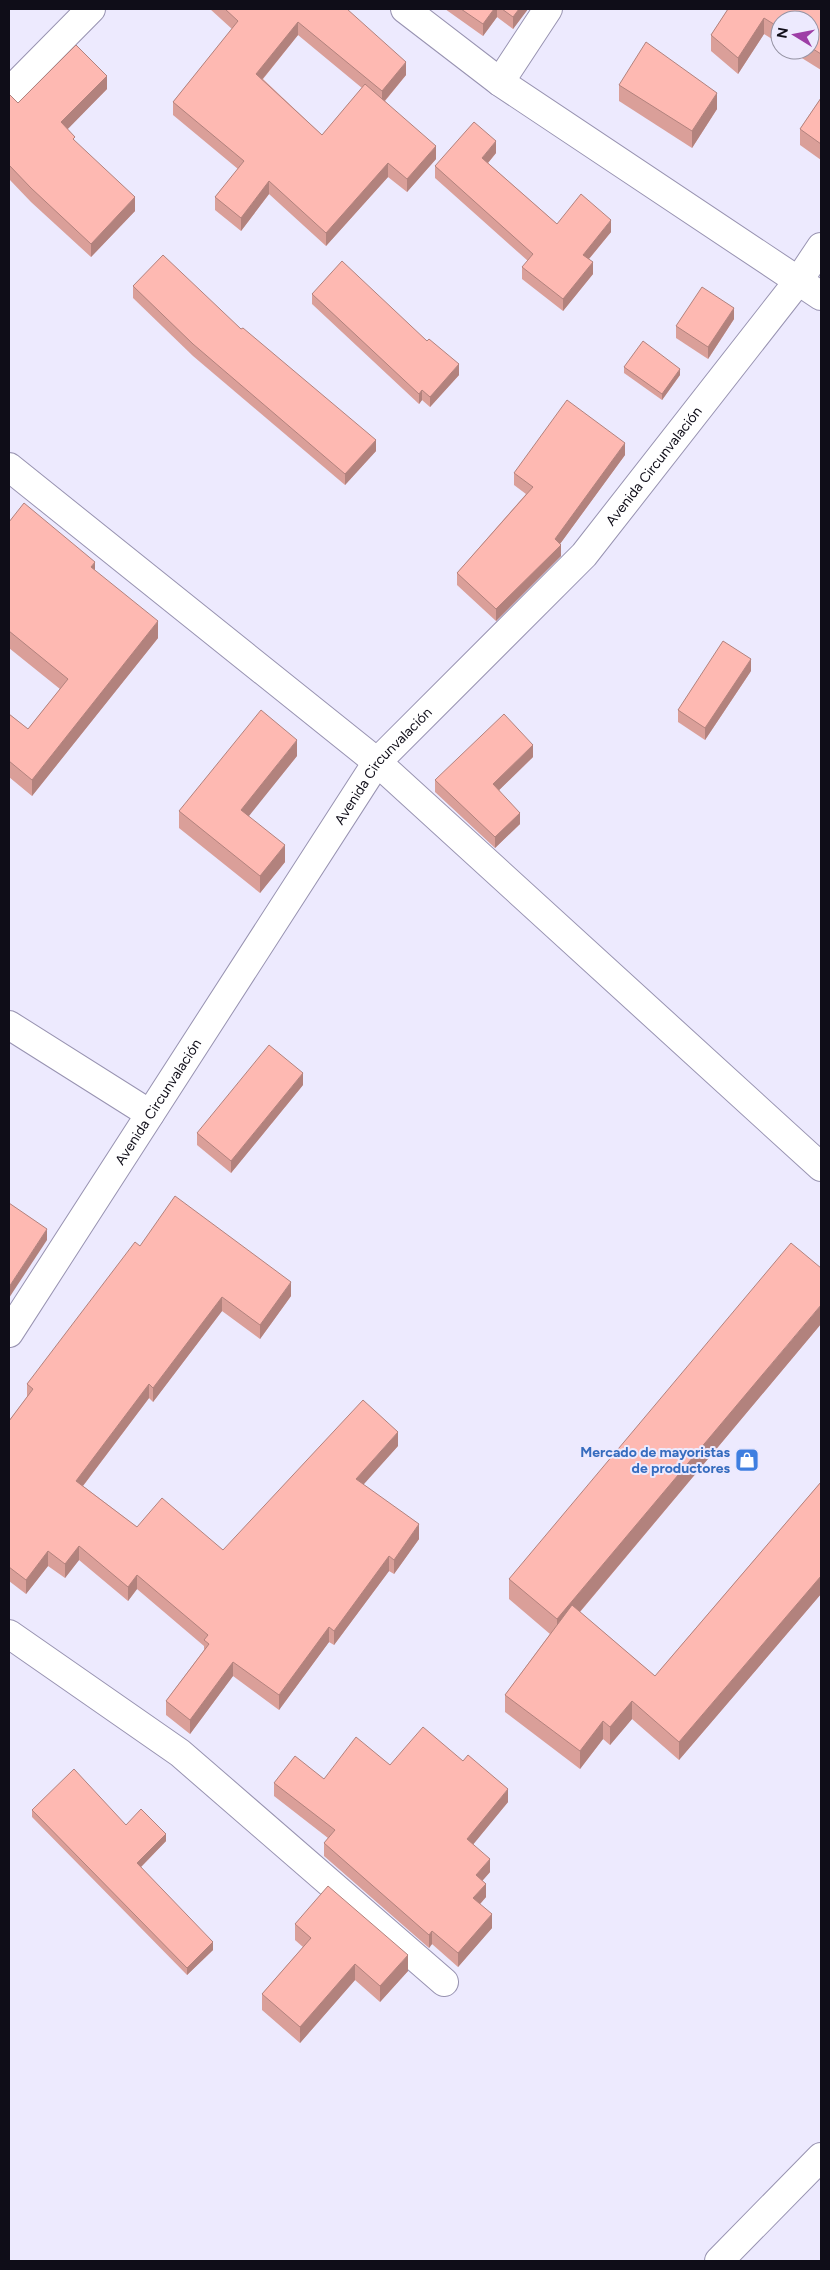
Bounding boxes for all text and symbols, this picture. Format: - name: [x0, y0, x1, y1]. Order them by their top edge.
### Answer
- north arrow: [770, 10, 820, 60]
- text: N: [773, 26, 792, 40]
- street label: Avenida Circunvalación: [602, 403, 705, 529]
- street label: Avenida Circunvalación: [331, 704, 435, 828]
- street label: Avenida Circunvalación: [111, 1036, 205, 1168]
- place label: Mercado de mayoristas de productores: [580, 1444, 730, 1477]
- shop icon: Mercado de mayoristas de productores: [734, 1447, 760, 1473]

